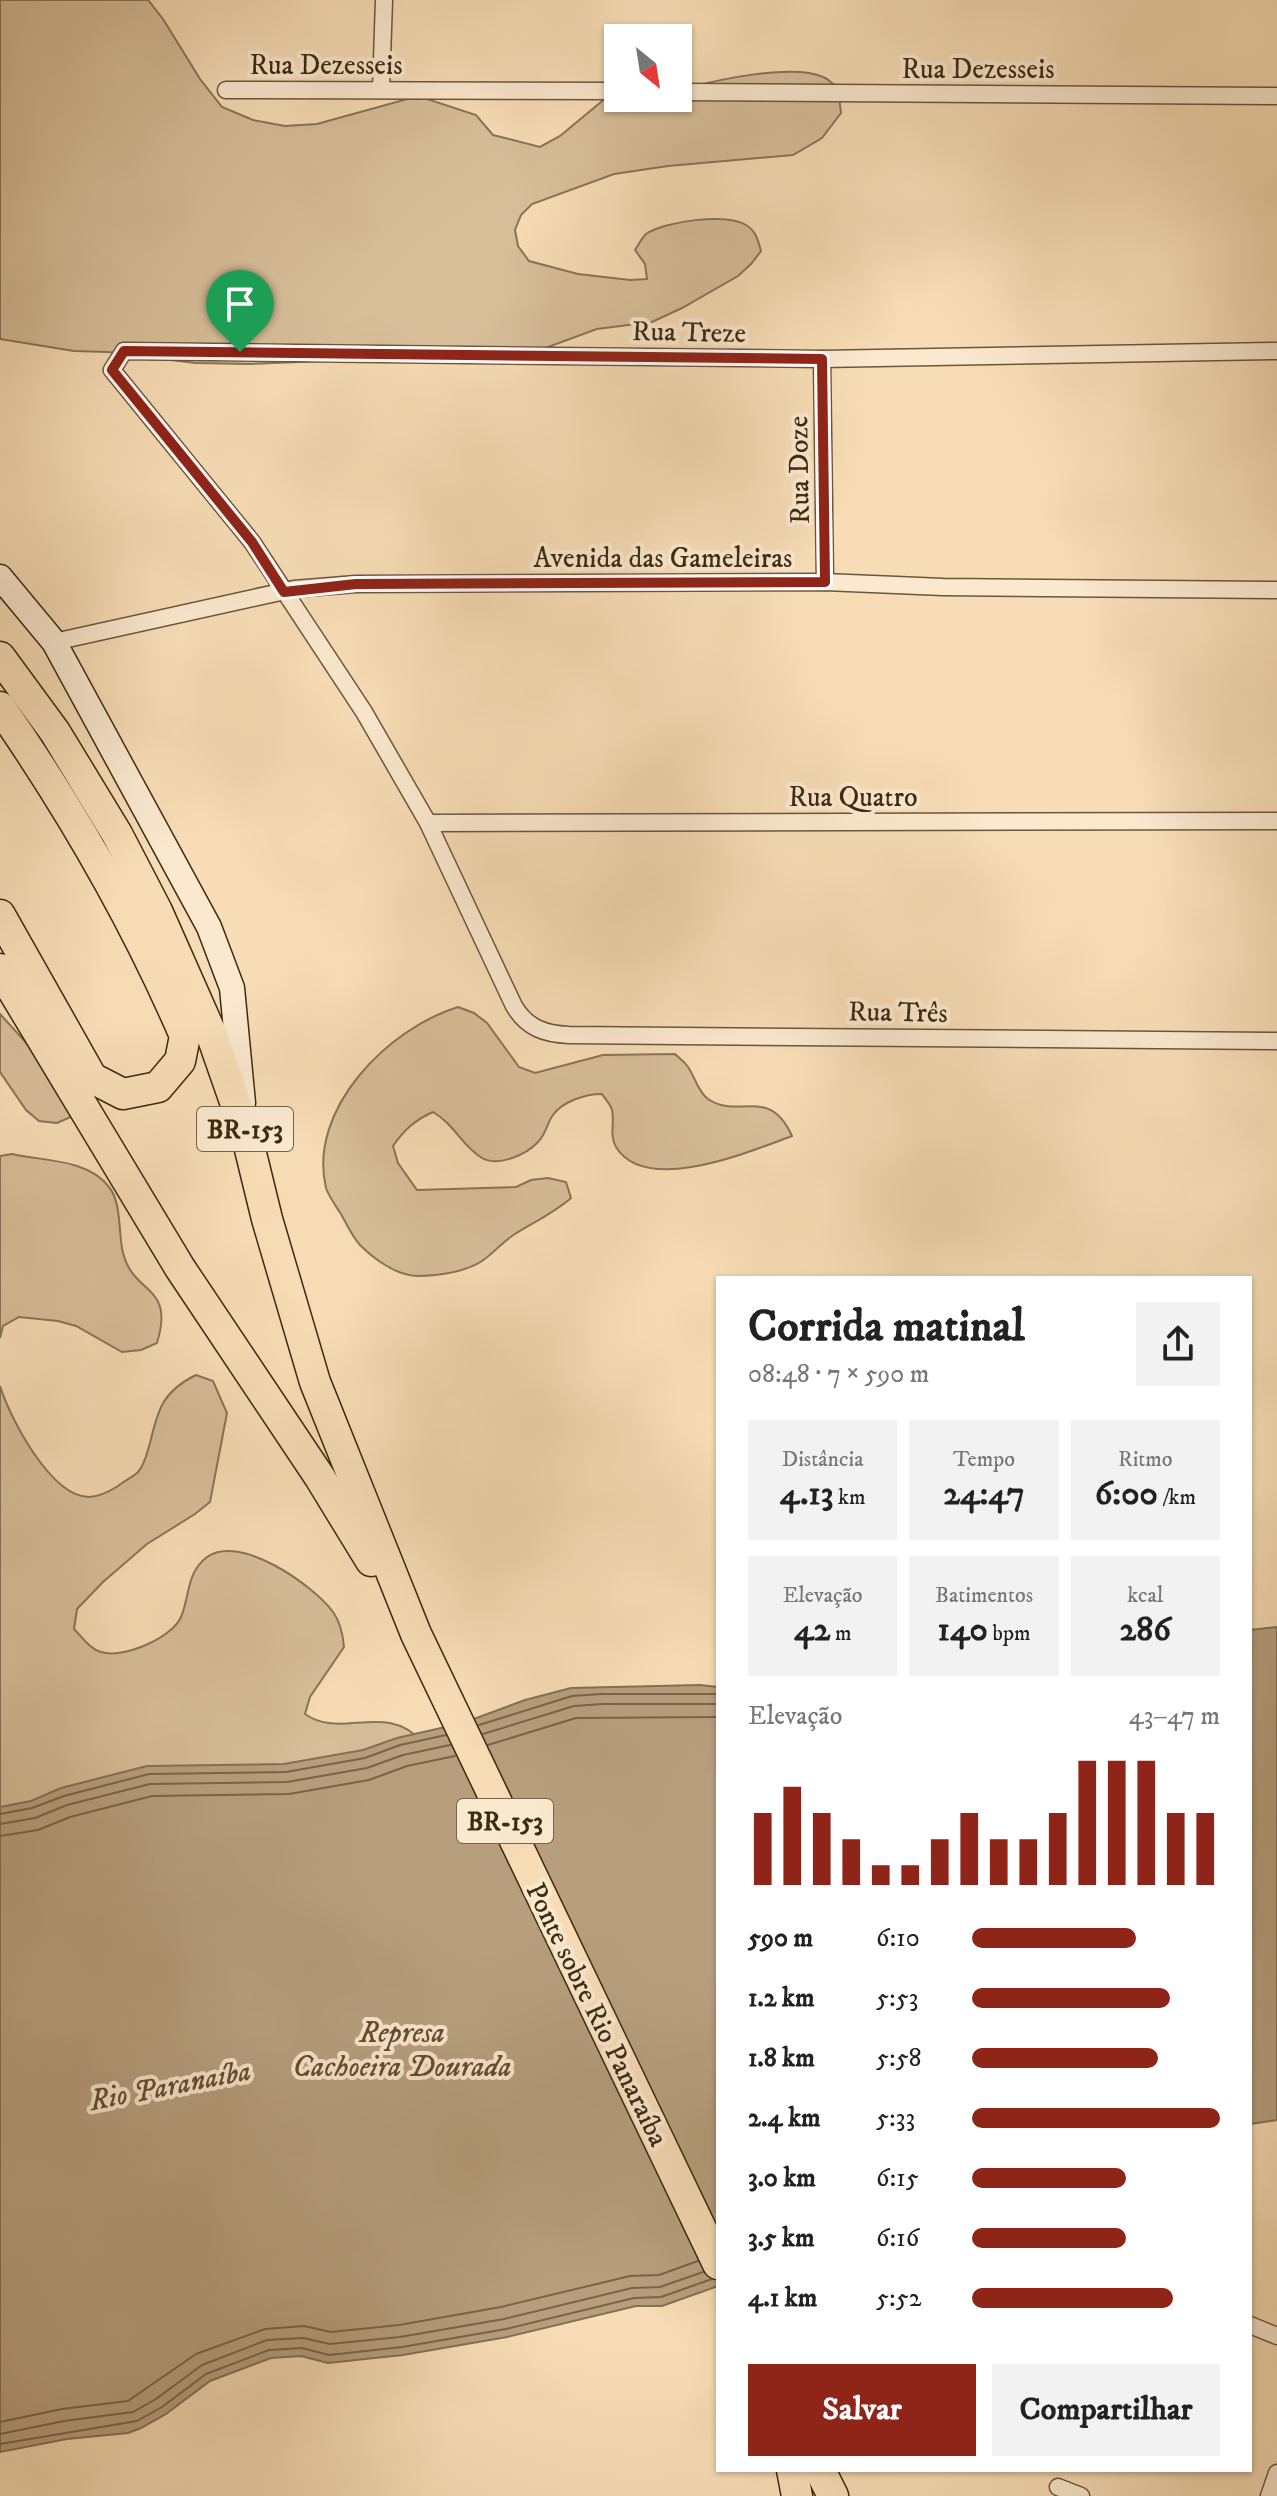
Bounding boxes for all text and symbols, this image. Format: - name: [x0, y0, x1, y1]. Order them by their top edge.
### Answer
- north arrow: [604, 24, 692, 112]
- map controls: [604, 24, 692, 112]
- street label: Rua Dezesseis: [249, 48, 403, 83]
- street label: Rua Dezesseis: [901, 52, 1055, 87]
- pin: [206, 270, 274, 352]
- icon: arrive: [218, 282, 262, 326]
- street label: Rua Treze: [632, 314, 746, 351]
- street label: Rua Doze: [781, 416, 818, 524]
- street label: Avenida das Gameleiras: [534, 541, 792, 576]
- street label: Rua Quatro: [788, 780, 918, 815]
- street label: Rua Três: [848, 994, 948, 1031]
- road number: BR-153: [197, 1107, 293, 1151]
- text: Corrida matinal: [748, 1300, 1025, 1355]
- button: share: [1136, 1302, 1220, 1386]
- text: 08:48 · 7 × 590 m: [748, 1358, 929, 1391]
- text: Distância: [782, 1446, 864, 1473]
- text: Tempo: [953, 1446, 1015, 1473]
- text: Ritmo: [1118, 1446, 1173, 1473]
- text: 4.13: [780, 1473, 833, 1515]
- text: 24:47: [943, 1473, 1025, 1515]
- text: 6:00: [1095, 1473, 1158, 1515]
- text: km: [833, 1484, 866, 1511]
- text: /km: [1158, 1484, 1196, 1511]
- text: Elevação: [783, 1582, 863, 1609]
- text: Batimentos: [935, 1582, 1033, 1609]
- text: kcal: [1127, 1582, 1163, 1609]
- text: 42: [794, 1609, 830, 1651]
- text: 140: [938, 1609, 988, 1651]
- text: 286: [1120, 1609, 1171, 1651]
- text: m: [830, 1620, 851, 1647]
- text: bpm: [988, 1620, 1030, 1647]
- text: Elevação: [748, 1700, 842, 1733]
- text: 43–47 m: [1129, 1700, 1220, 1733]
- road number: BR-153: [457, 1799, 553, 1843]
- street label: Ponte sobre Rio Panaraíba: [518, 1877, 676, 2152]
- text: 590 m: [748, 1922, 813, 1955]
- text: 6:10: [876, 1922, 920, 1955]
- text: 1.2 km: [748, 1982, 814, 2015]
- text: 5:53: [876, 1982, 918, 2015]
- water label: Represa Cachoeira Dourada: [292, 2015, 512, 2086]
- text: 1.8 km: [748, 2042, 815, 2075]
- text: 5:58: [876, 2042, 922, 2075]
- water label: Rio Paranaíba: [85, 2053, 254, 2120]
- text: 2.4 km: [748, 2102, 821, 2135]
- text: 5:33: [876, 2102, 915, 2135]
- text: 3.0 km: [748, 2162, 816, 2195]
- text: 6:15: [876, 2162, 919, 2195]
- text: 3.5 km: [748, 2222, 814, 2255]
- text: 6:16: [876, 2222, 919, 2255]
- text: 4.1 km: [748, 2282, 817, 2315]
- text: 5:52: [876, 2282, 921, 2315]
- button: Salvar: [748, 2364, 976, 2456]
- button: Compartilhar: [992, 2364, 1220, 2456]

